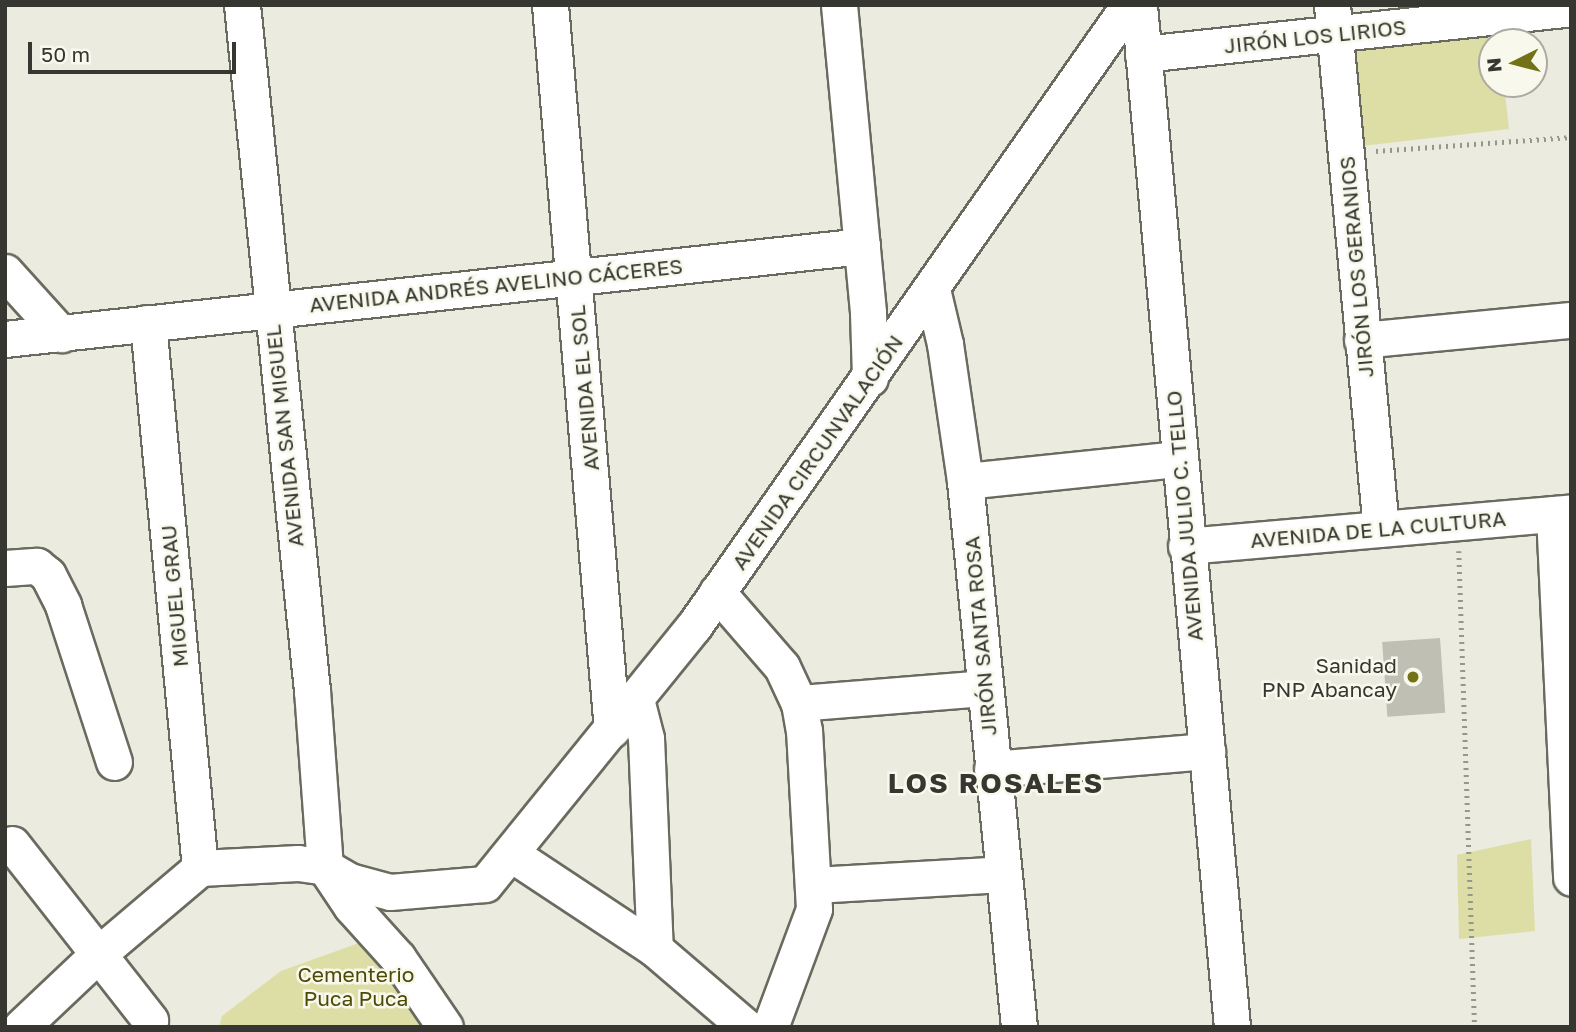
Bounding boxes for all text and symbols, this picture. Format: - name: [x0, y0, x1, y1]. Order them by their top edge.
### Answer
- street label: JIRÓN LOS LIRIOS: [1223, 14, 1407, 58]
- scale bar: [32, 28, 240, 72]
- north arrow: [1478, 28, 1548, 98]
- text: 50 m: [41, 41, 90, 67]
- text: N: [1481, 57, 1506, 73]
- street label: JIRÓN LOS GERANIOS: [1334, 155, 1378, 379]
- street label: AVENIDA ANDRÉS AVELINO CÁCERES: [308, 253, 684, 317]
- street label: AVENIDA EL SOL: [564, 304, 604, 472]
- street label: AVENIDA SAN MIGUEL: [260, 324, 308, 548]
- street label: AVENIDA CIRCUNVALACIÓN: [726, 330, 908, 574]
- street label: AVENIDA JULIO C. TELLO: [1160, 390, 1208, 642]
- street label: AVENIDA DE LA CULTURA: [1249, 505, 1507, 553]
- street label: MIGUEL GRAU: [155, 524, 193, 668]
- street label: JIRÓN SANTA ROSA: [959, 535, 1001, 737]
- place label: Sanidad PNP Abancay: [1262, 652, 1397, 702]
- marker: Sanidad PNP Abancay: [1403, 667, 1423, 687]
- district label: LOS ROSALES: [889, 766, 1103, 800]
- park label: Cementerio Puca Puca: [298, 961, 414, 1011]

